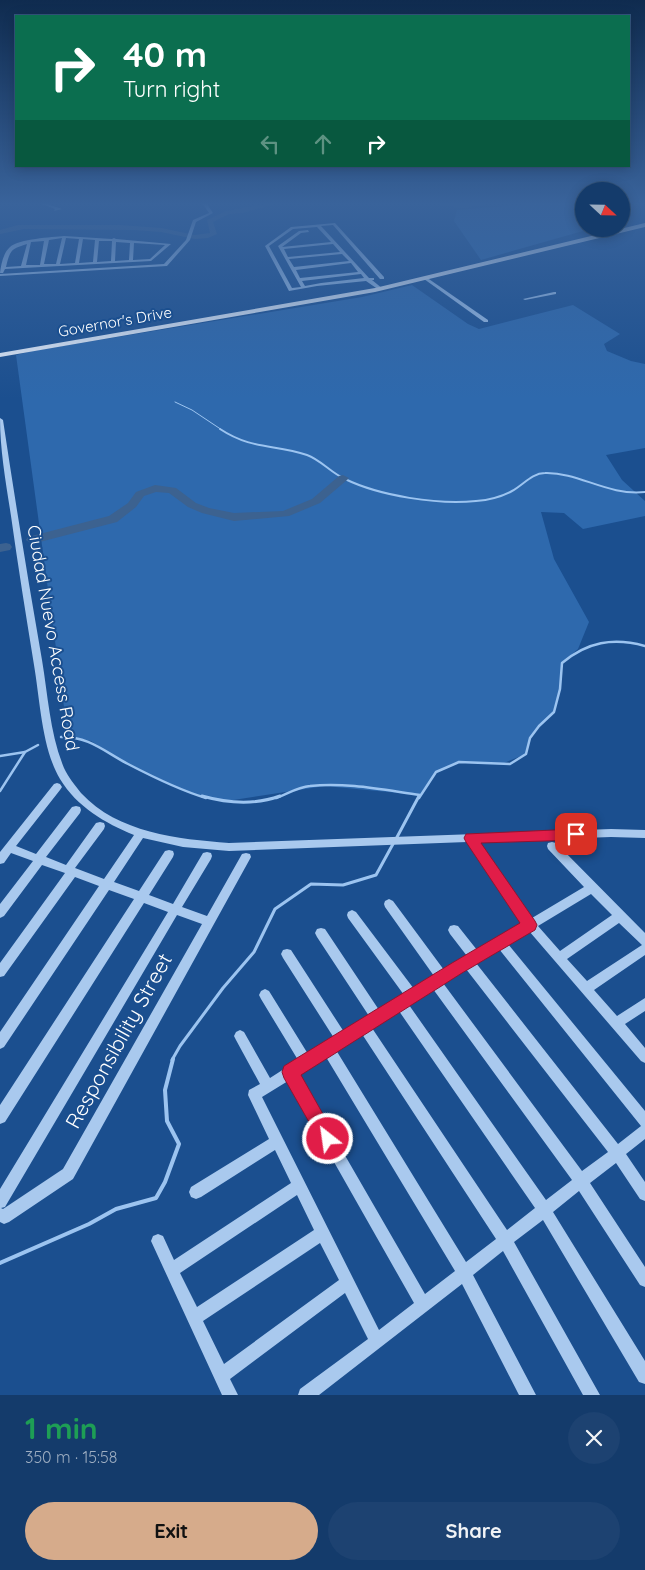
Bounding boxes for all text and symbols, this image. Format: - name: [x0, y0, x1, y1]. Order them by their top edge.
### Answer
- text: 40 m: [123, 32, 207, 76]
- icon: right: [40, 35, 105, 100]
- text: Turn right: [123, 75, 220, 103]
- icon: left: [256, 130, 284, 158]
- icon: ahead: [309, 130, 337, 158]
- icon: right: [362, 130, 390, 158]
- north arrow: [575, 182, 630, 238]
- map controls: [575, 182, 630, 237]
- street label: Governor's Drive: [57, 302, 173, 341]
- street label: Ciudad Nuevo Access Road: [22, 523, 85, 753]
- pin: [555, 813, 597, 855]
- icon: arrive: [562, 820, 590, 848]
- street label: Responsibility Street: [59, 948, 177, 1133]
- position arrow: [301, 1112, 353, 1164]
- text: 1 min: [25, 1409, 98, 1447]
- button: close: [568, 1412, 620, 1464]
- text: 350 m · 15:58: [25, 1447, 117, 1467]
- button: Exit: [25, 1502, 318, 1560]
- button: Share: [328, 1502, 620, 1560]

